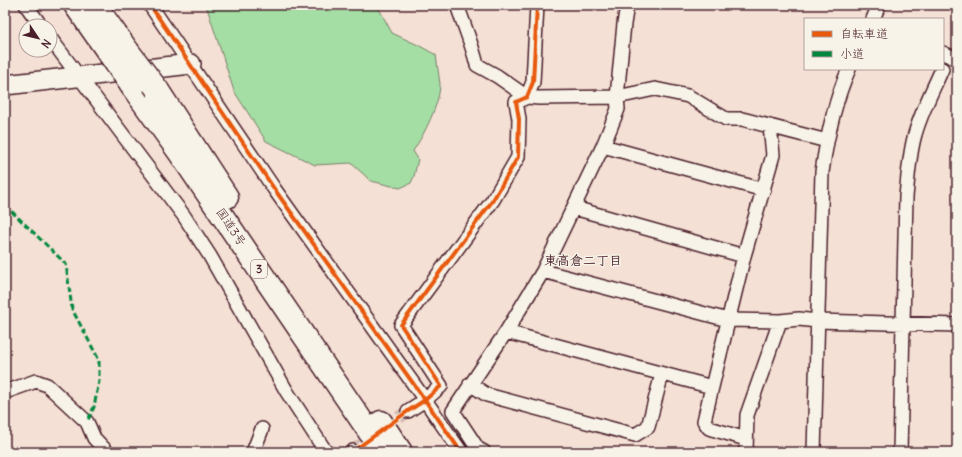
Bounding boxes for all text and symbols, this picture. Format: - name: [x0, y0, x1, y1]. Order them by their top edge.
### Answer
- north arrow: [18, 18, 58, 58]
- legend: [804, 18, 944, 70]
- text: 自転車道: [840, 26, 888, 41]
- text: N: [38, 37, 54, 51]
- text: 小道: [840, 46, 864, 61]
- street label: 国道3号: [213, 205, 250, 249]
- district label: 東高倉二丁目: [544, 252, 622, 269]
- road number: 3: [251, 260, 267, 278]

